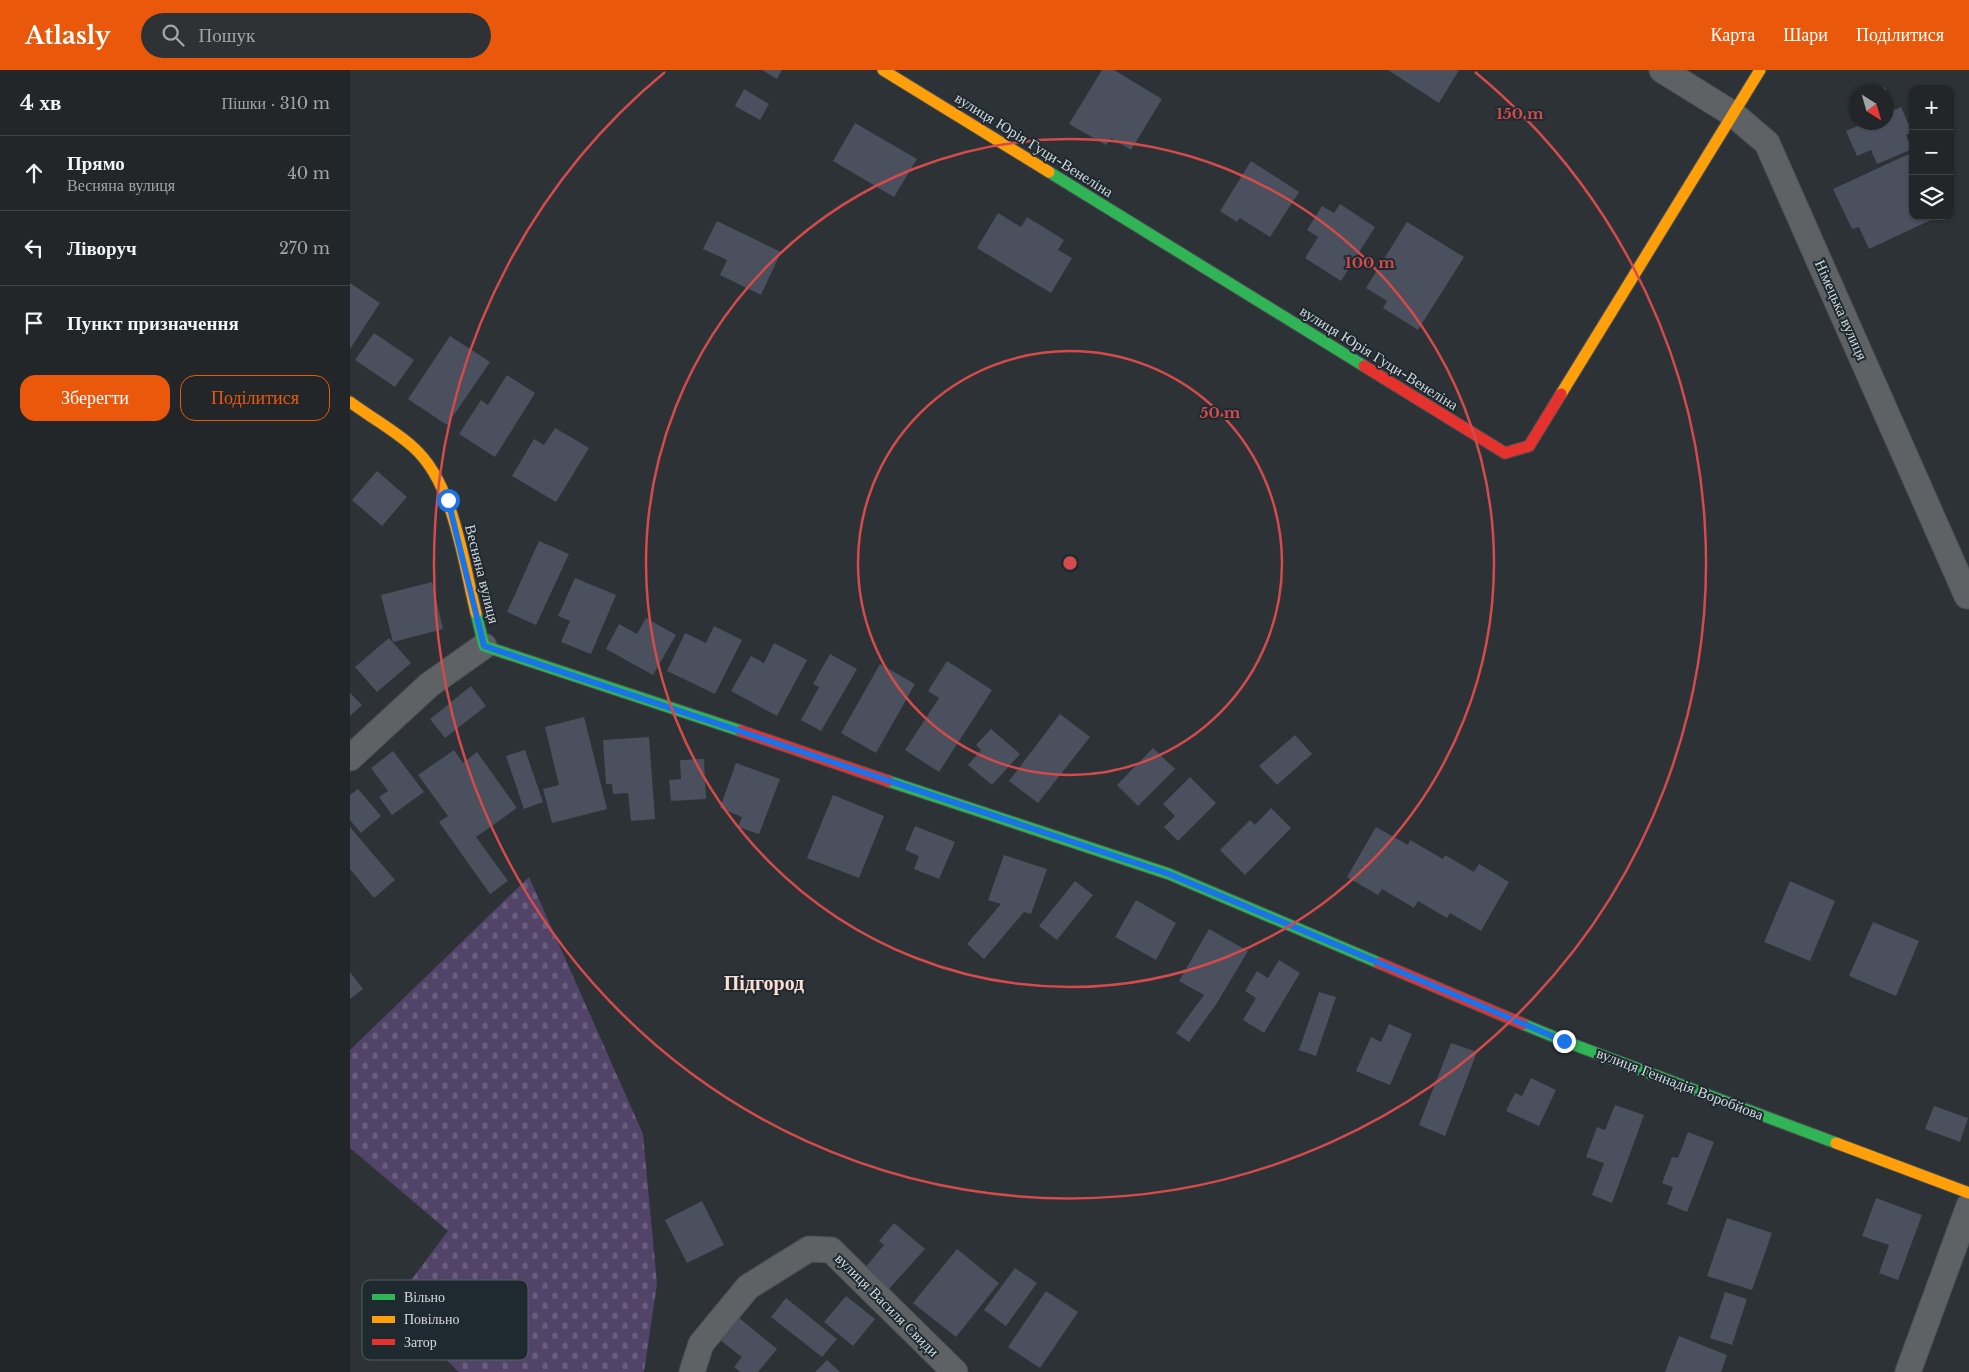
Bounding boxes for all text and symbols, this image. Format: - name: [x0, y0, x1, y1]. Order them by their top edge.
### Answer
- search box: [141, 13, 491, 58]
- text: Atlasly: [25, 21, 111, 50]
- icon: search: [159, 21, 187, 49]
- text: Пошук: [199, 24, 255, 47]
- text: Карта: [1711, 24, 1755, 46]
- text: Шари: [1783, 24, 1828, 46]
- text: Поділитися: [1856, 24, 1944, 46]
- north arrow: [1849, 85, 1894, 130]
- map controls: [1909, 85, 1954, 220]
- button: +: [1909, 85, 1954, 130]
- street label: вулиця Юрія Гуци-Венеліна: [952, 88, 1117, 201]
- text: 4 хв: [20, 90, 61, 116]
- text: Пішки · 310 m: [221, 93, 330, 113]
- text: 150 m: [1496, 104, 1544, 123]
- button: −: [1909, 130, 1954, 175]
- text: Прямо: [67, 152, 125, 175]
- icon: ahead: [20, 159, 48, 187]
- text: 40 m: [287, 163, 330, 183]
- text: Весняна вулиця: [67, 175, 175, 195]
- button: layers: [1909, 175, 1954, 220]
- icon: left: [20, 234, 48, 262]
- text: Ліворуч: [67, 237, 137, 260]
- text: 270 m: [279, 238, 330, 258]
- text: 100 m: [1345, 253, 1395, 272]
- street label: Німецька вулиця: [1811, 257, 1872, 363]
- street label: вулиця Юрія Гуци-Венеліна: [1297, 301, 1462, 414]
- icon: arrive: [20, 309, 48, 337]
- text: Пункт призначення: [67, 312, 239, 335]
- button: Зберегти: [20, 375, 170, 421]
- button: Поділитися: [180, 375, 330, 421]
- text: 50 m: [1200, 403, 1241, 422]
- route start: [437, 489, 460, 512]
- street label: Весняна вулиця: [461, 522, 504, 625]
- centre of rings: [1061, 554, 1079, 572]
- district label: Підгород: [724, 971, 804, 995]
- route end: [1553, 1030, 1576, 1053]
- street label: вулиця Геннадія Воробйова: [1594, 1043, 1767, 1124]
- street label: вулиця Василя Свиди: [832, 1249, 943, 1360]
- legend: [362, 1280, 528, 1360]
- text: Вільно: [404, 1288, 445, 1306]
- text: Повільно: [404, 1310, 459, 1328]
- text: Затор: [404, 1333, 437, 1351]

